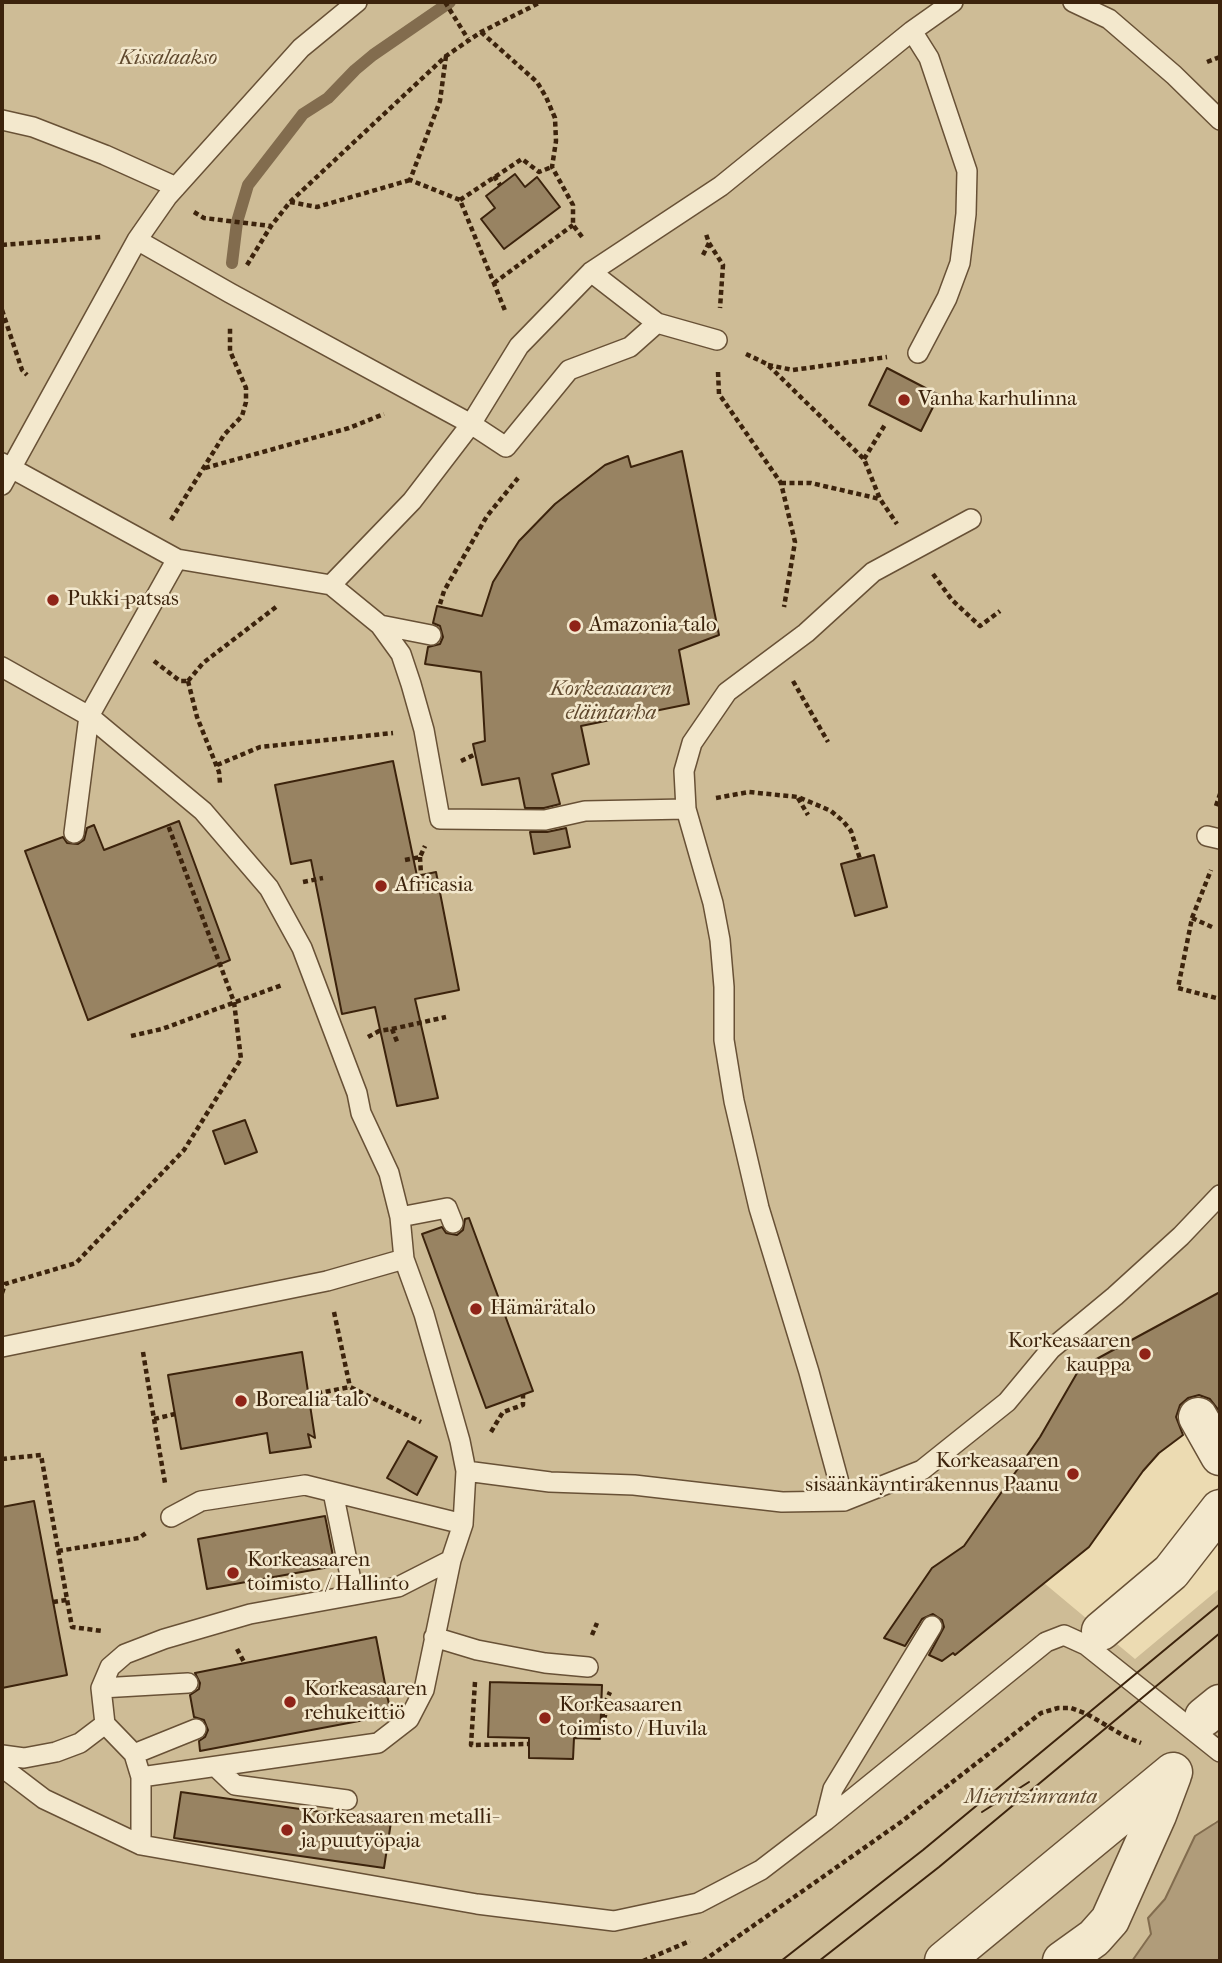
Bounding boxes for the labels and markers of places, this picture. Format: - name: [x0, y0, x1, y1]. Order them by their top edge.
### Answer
- place label: Vanha karhulinna: [918, 387, 1077, 413]
- marker: Vanha karhulinna: [896, 392, 912, 408]
- place label: Pukki-patsas: [67, 587, 179, 613]
- marker: Pukki-patsas: [45, 592, 61, 608]
- place label: Amazonia-talo: [589, 613, 717, 639]
- marker: Amazonia-talo: [567, 618, 583, 634]
- place label: Africasia: [395, 873, 473, 899]
- marker: Africasia: [373, 878, 389, 894]
- place label: Hämärätalo: [490, 1296, 596, 1322]
- marker: Hämärätalo: [468, 1301, 484, 1317]
- place label: Korkeasaaren kauppa: [1008, 1329, 1131, 1379]
- marker: Korkeasaaren kauppa: [1137, 1346, 1153, 1362]
- place label: Borealia-talo: [255, 1388, 369, 1414]
- marker: Borealia-talo: [233, 1393, 249, 1409]
- place label: Korkeasaaren sisäänkäyntirakennus Paanu: [805, 1449, 1059, 1499]
- marker: Korkeasaaren sisäänkäyntirakennus Paanu: [1065, 1466, 1081, 1482]
- place label: Korkeasaaren toimisto / Hallinto: [247, 1548, 409, 1598]
- marker: Korkeasaaren toimisto / Hallinto: [225, 1565, 241, 1581]
- place label: Korkeasaaren rehukeittiö: [304, 1677, 427, 1727]
- place label: Korkeasaaren toimisto / Huvila: [559, 1693, 707, 1743]
- marker: Korkeasaaren rehukeittiö: [282, 1694, 298, 1710]
- marker: Korkeasaaren toimisto / Huvila: [537, 1710, 553, 1726]
- place label: Korkeasaaren metalli- ja puutyöpaja: [301, 1805, 497, 1855]
- marker: Korkeasaaren metalli- ja puutyöpaja: [279, 1822, 295, 1838]

